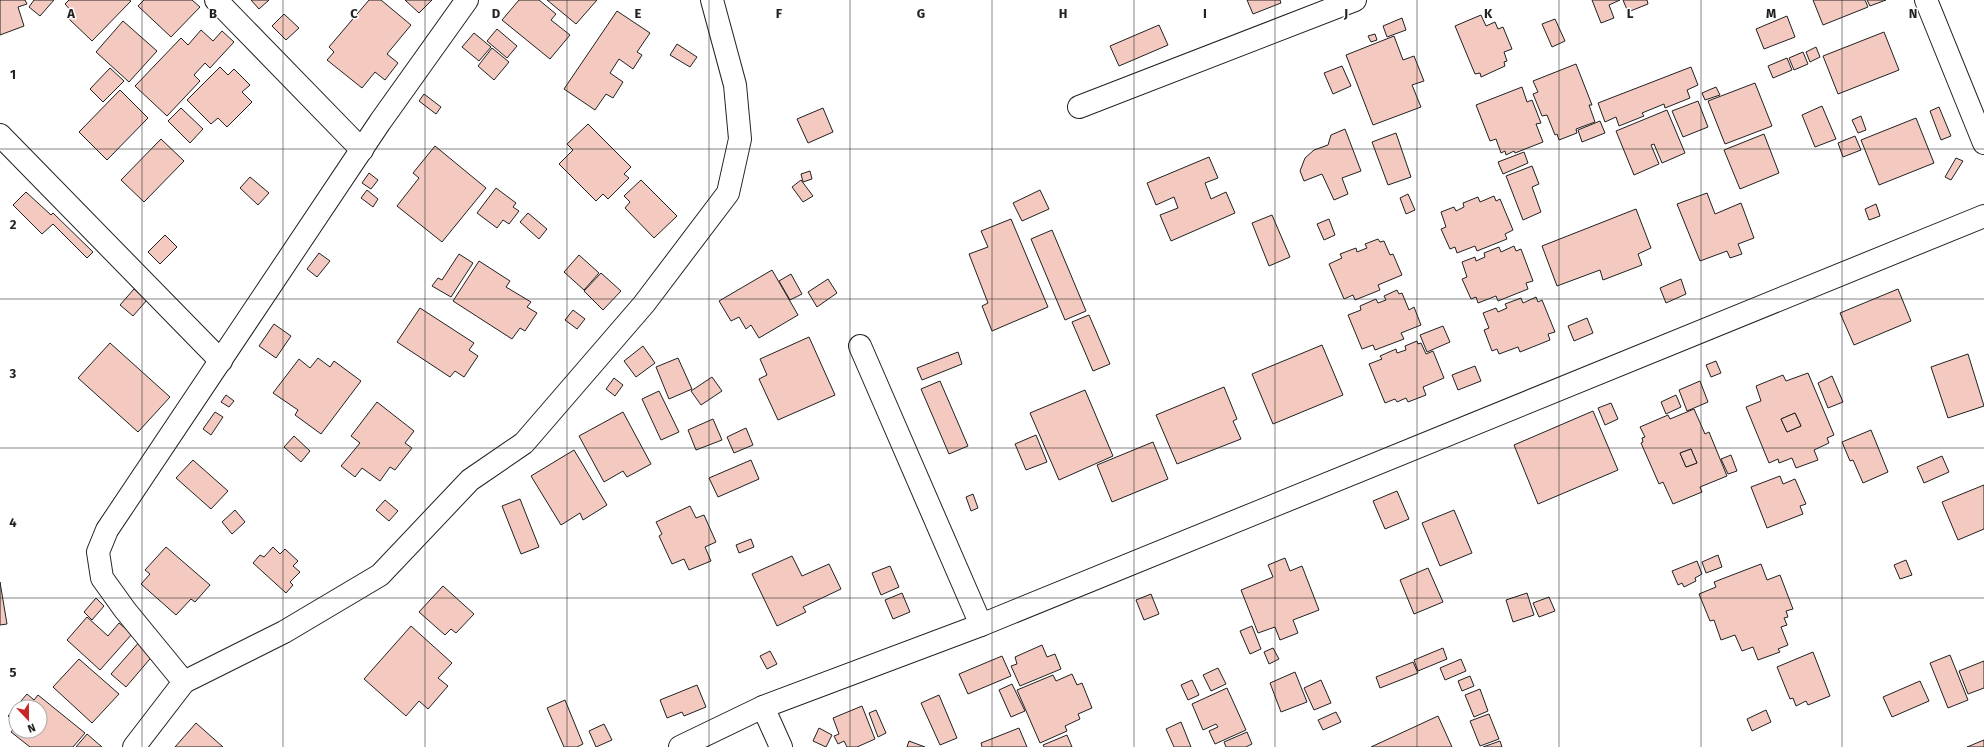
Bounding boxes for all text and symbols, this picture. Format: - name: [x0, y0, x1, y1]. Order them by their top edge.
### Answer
- text: A: [66, 6, 75, 21]
- text: B: [209, 6, 217, 21]
- text: C: [350, 6, 358, 21]
- text: D: [492, 6, 501, 21]
- text: E: [635, 6, 642, 21]
- text: F: [776, 6, 783, 21]
- text: G: [917, 6, 925, 21]
- text: H: [1059, 6, 1067, 21]
- text: I: [1203, 6, 1207, 21]
- text: J: [1343, 6, 1348, 21]
- text: K: [1484, 6, 1493, 21]
- text: L: [1627, 6, 1634, 21]
- text: M: [1766, 6, 1776, 21]
- text: N: [1909, 6, 1917, 21]
- text: 1: [10, 67, 16, 82]
- text: 2: [10, 217, 17, 232]
- text: 3: [9, 366, 17, 381]
- text: 4: [9, 515, 17, 530]
- text: 5: [10, 665, 17, 680]
- north arrow: [8, 699, 48, 739]
- text: N: [26, 720, 37, 735]

